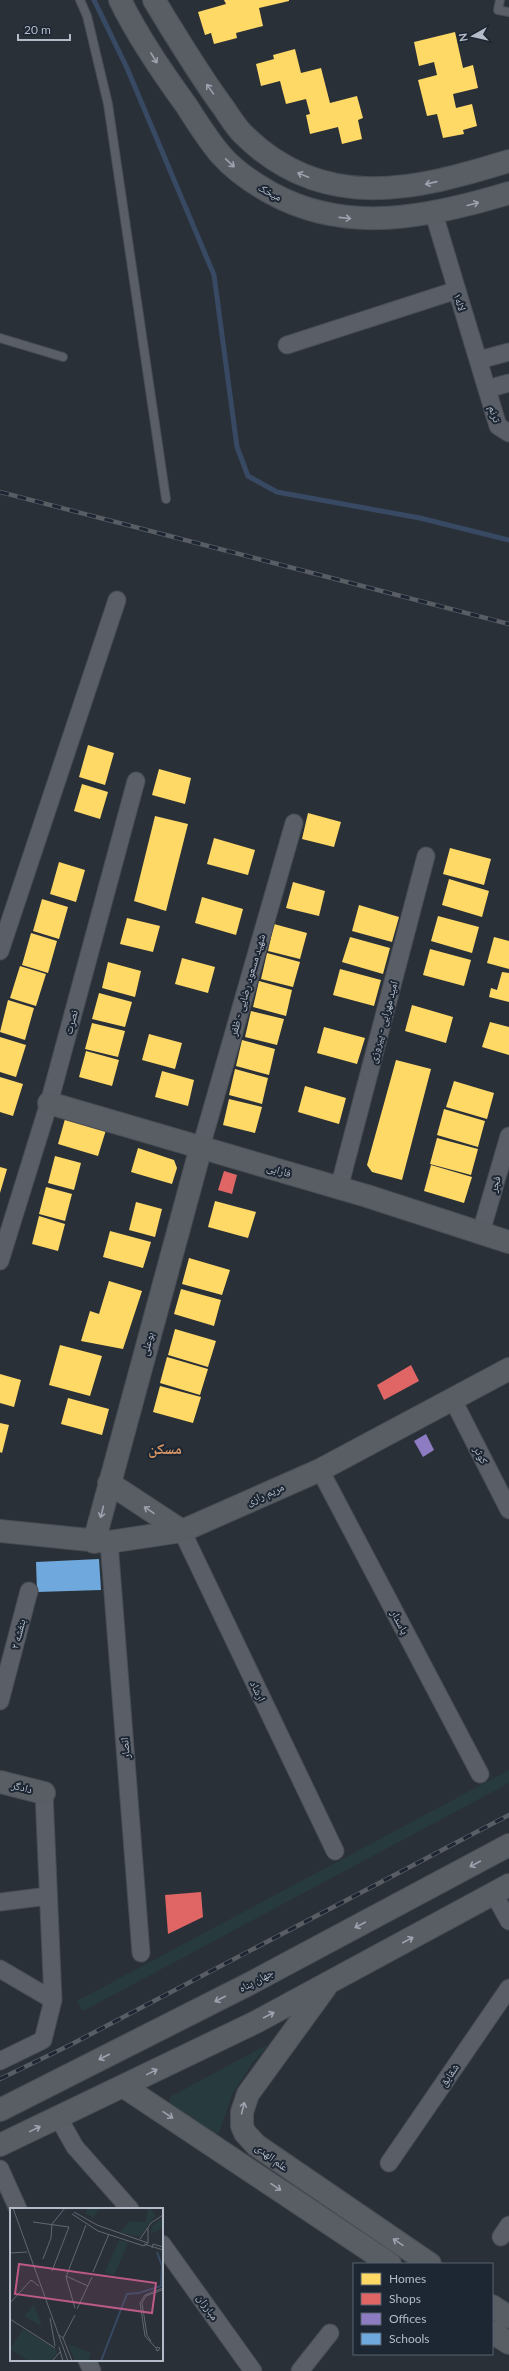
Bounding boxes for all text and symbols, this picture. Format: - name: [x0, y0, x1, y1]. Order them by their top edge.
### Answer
- scale bar: [18, 16, 70, 42]
- north arrow: [453, 16, 493, 56]
- text: 20 m: [24, 22, 51, 37]
- text: N: [456, 32, 470, 43]
- one-way arrow: [151, 52, 159, 64]
- one-way arrow: [206, 83, 214, 94]
- one-way arrow: [224, 158, 234, 167]
- one-way arrow: [298, 170, 310, 178]
- one-way arrow: [425, 179, 438, 187]
- street label: میخک: [256, 180, 284, 203]
- one-way arrow: [467, 199, 480, 207]
- one-way arrow: [338, 214, 351, 221]
- street label: لاله۱: [452, 291, 470, 313]
- street label: ترنم: [485, 404, 505, 425]
- street label: شهید مسعود رضایی - ظفر: [225, 932, 268, 1039]
- street label: امید مهرابی - پیروزی: [365, 979, 401, 1065]
- street label: نصرت: [61, 1008, 80, 1035]
- street label: فارابی: [265, 1160, 293, 1180]
- street label: فجر: [486, 1174, 503, 1195]
- street label: بوعلی: [137, 1331, 157, 1357]
- district label: مسکن: [148, 1439, 182, 1458]
- street label: کوثر: [471, 1443, 492, 1466]
- street label: مریم رازی: [244, 1480, 286, 1509]
- one-way arrow: [97, 1506, 105, 1519]
- one-way arrow: [144, 1506, 155, 1514]
- street label: پاسدار: [387, 1606, 412, 1637]
- street label: بنفشه ۲: [7, 1617, 28, 1650]
- street label: ارشاد: [248, 1678, 269, 1703]
- street label: انصار: [117, 1737, 132, 1760]
- street label: دادگر: [10, 1777, 34, 1795]
- one-way arrow: [469, 1861, 481, 1868]
- one-way arrow: [354, 1922, 366, 1930]
- one-way arrow: [402, 1935, 414, 1943]
- street label: جهان پناه: [236, 1965, 276, 1995]
- one-way arrow: [214, 1995, 226, 2003]
- one-way arrow: [263, 2011, 275, 2018]
- one-way arrow: [98, 2054, 110, 2062]
- street label: شقایق: [436, 2061, 462, 2089]
- one-way arrow: [146, 2068, 158, 2075]
- one-way arrow: [240, 2102, 248, 2115]
- one-way arrow: [162, 2111, 173, 2119]
- one-way arrow: [29, 2124, 41, 2132]
- street label: علم الهدی: [252, 2140, 292, 2175]
- one-way arrow: [270, 2183, 281, 2191]
- inset map: [10, 2208, 163, 2361]
- one-way arrow: [392, 2238, 403, 2246]
- legend: [353, 2263, 493, 2355]
- text: Homes: [389, 2271, 426, 2286]
- street label: مبارزان: [194, 2291, 222, 2323]
- text: Shops: [389, 2291, 421, 2306]
- text: Offices: [389, 2311, 426, 2326]
- text: Schools: [389, 2331, 430, 2346]

